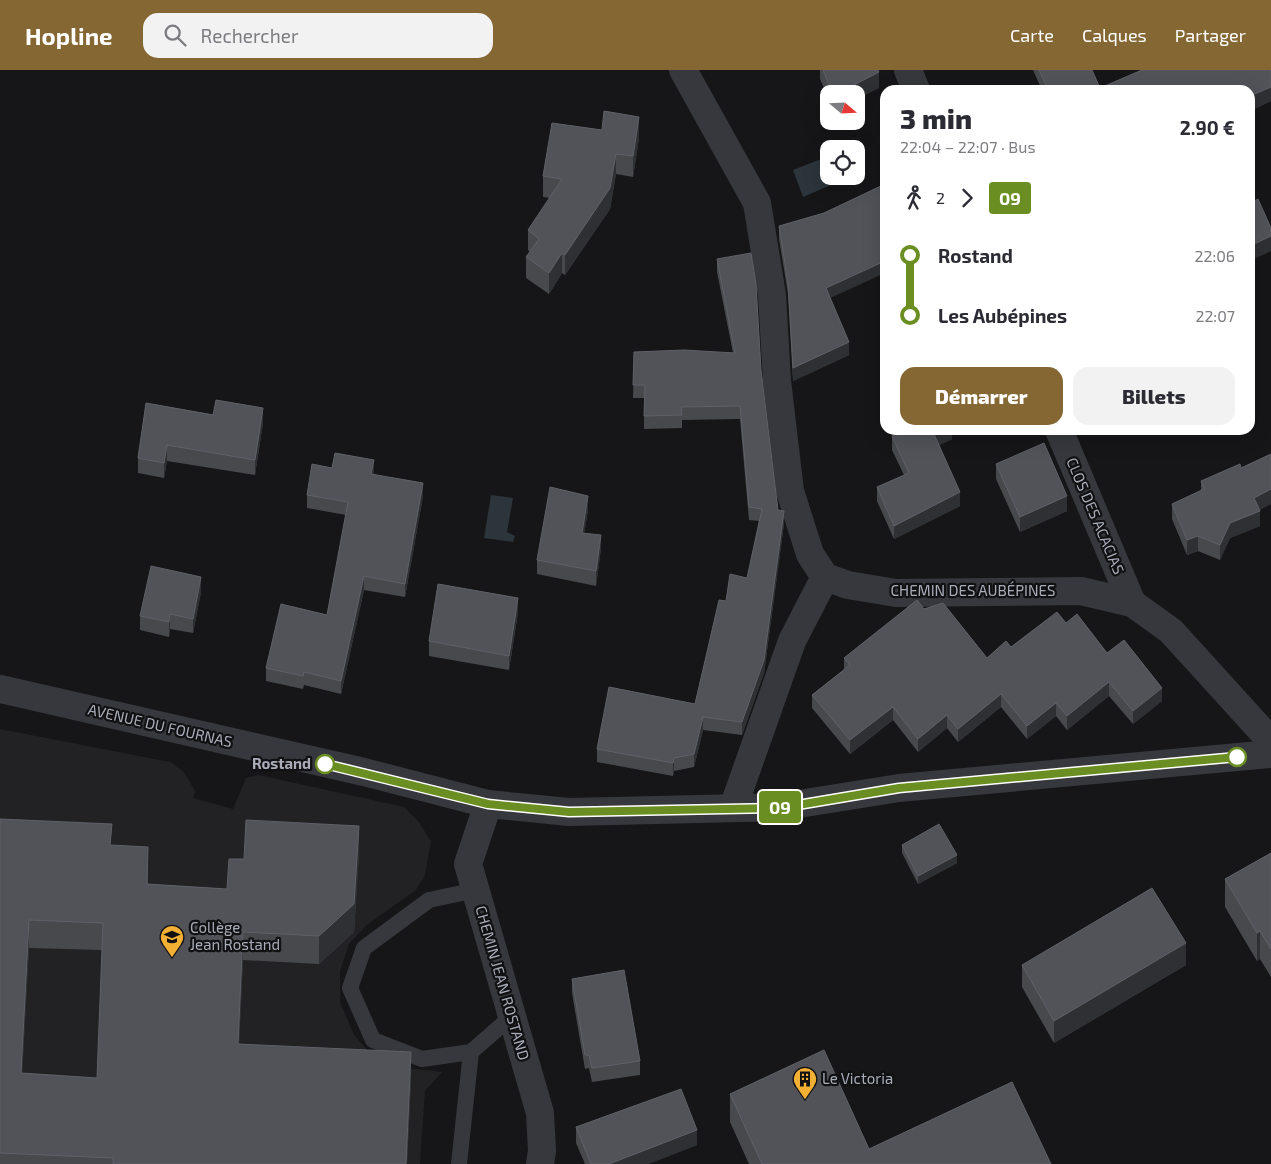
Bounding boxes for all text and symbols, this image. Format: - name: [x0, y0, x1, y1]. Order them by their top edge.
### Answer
- search box: [143, 13, 493, 58]
- text: Hopline: [25, 21, 113, 50]
- icon: search: [161, 21, 189, 49]
- text: Rechercher: [201, 24, 299, 47]
- text: Carte: [1010, 24, 1054, 46]
- text: Calques: [1082, 24, 1147, 46]
- text: Partager: [1175, 24, 1246, 46]
- north arrow: [820, 85, 865, 130]
- map controls: [820, 85, 865, 185]
- text: 3 min: [900, 101, 972, 135]
- text: 2.90 €: [1180, 116, 1235, 139]
- text: 22:04 – 22:07 · Bus: [900, 137, 1036, 156]
- button: locate: [820, 140, 865, 185]
- icon: walk: [900, 184, 928, 212]
- icon: forward: [953, 184, 981, 212]
- text: 09: [999, 187, 1021, 209]
- text: 2: [936, 188, 945, 207]
- text: Rostand: [938, 244, 1013, 267]
- text: 22:06: [1194, 246, 1235, 265]
- text: Les Aubépines: [938, 304, 1067, 327]
- text: 22:07: [1195, 306, 1235, 325]
- button: Démarrer: [900, 367, 1063, 425]
- button: Billets: [1073, 367, 1235, 425]
- street label: CLOS DES ACACIAS: [1063, 455, 1129, 577]
- street label: CHEMIN DES AUBÉPINES: [891, 581, 1055, 599]
- street label: AVENUE DU FOURNAS: [86, 700, 234, 750]
- unlabelled marker: [1227, 747, 1247, 767]
- place label: Rostand: [252, 754, 311, 772]
- marker: Rostand: [315, 754, 335, 774]
- line badge: 09: [758, 791, 802, 823]
- text: 09: [769, 796, 791, 818]
- street label: CHEMIN JEAN ROSTAND: [472, 903, 534, 1062]
- place label: Collège Jean Rostand: [190, 918, 280, 953]
- school or university icon: Collège Jean Rostand: [159, 924, 185, 958]
- building icon: Le Victoria: [792, 1066, 818, 1100]
- place label: Le Victoria: [822, 1069, 893, 1087]

